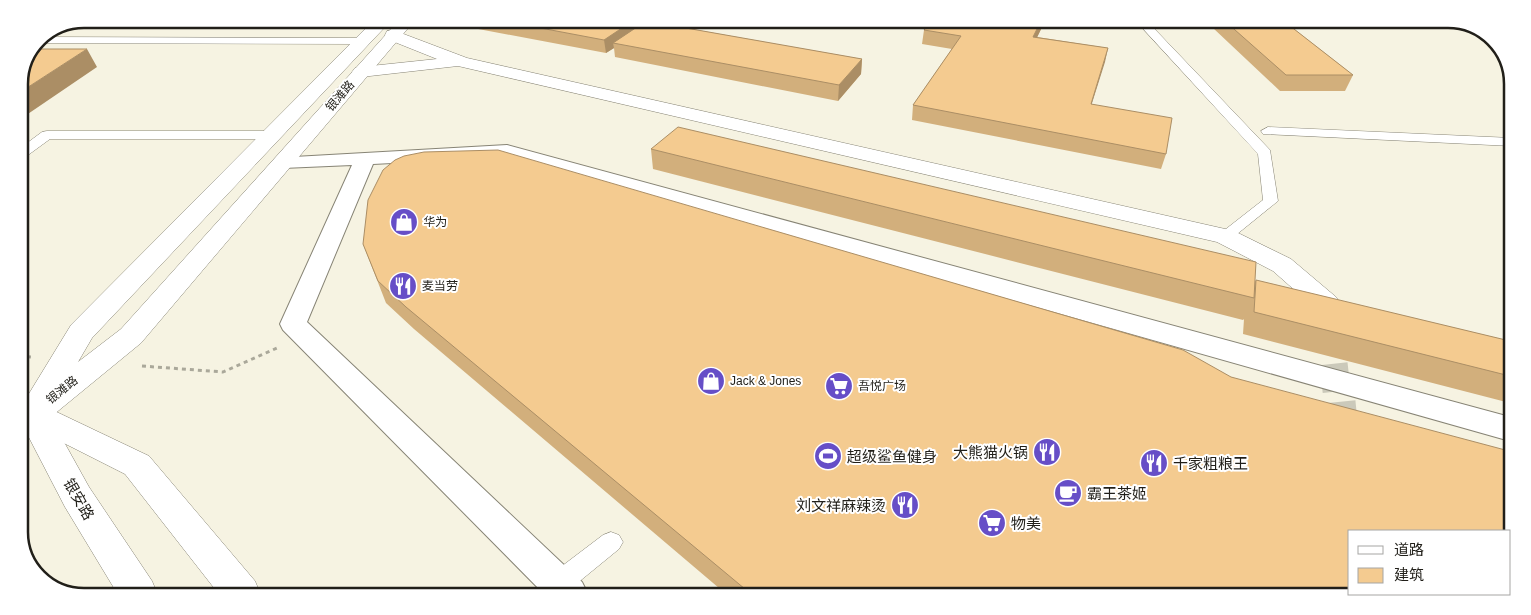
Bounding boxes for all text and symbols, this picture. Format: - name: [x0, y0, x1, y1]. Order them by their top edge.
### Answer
- street label: 银滩路: [323, 78, 357, 114]
- shop icon: 华为: [389, 207, 419, 237]
- place label: 华为: [423, 215, 447, 229]
- restaurant icon: 麦当劳: [388, 271, 418, 301]
- place label: 麦当劳: [422, 279, 458, 293]
- shop icon: Jack & Jones: [696, 366, 726, 396]
- supermarket icon: 吾悦广场: [824, 371, 854, 401]
- street label: 银滩路: [44, 373, 80, 407]
- place label: Jack & Jones: [730, 374, 801, 388]
- place label: 吾悦广场: [858, 379, 906, 393]
- restaurant icon: 大熊猫火锅: [1032, 437, 1062, 467]
- sports icon: 超级鲨鱼健身: [813, 441, 843, 471]
- place label: 大熊猫火锅: [953, 444, 1028, 461]
- place label: 超级鲨鱼健身: [847, 448, 937, 465]
- restaurant icon: 千家粗粮王: [1139, 448, 1169, 478]
- place label: 千家粗粮王: [1173, 455, 1248, 472]
- street label: 银安路: [60, 475, 98, 523]
- cafe icon: 霸王茶姬: [1053, 478, 1083, 508]
- place label: 霸王茶姬: [1087, 485, 1147, 502]
- restaurant icon: 刘文祥麻辣烫: [890, 490, 920, 520]
- place label: 刘文祥麻辣烫: [796, 497, 886, 514]
- supermarket icon: 物美: [977, 508, 1007, 538]
- place label: 物美: [1011, 515, 1041, 532]
- legend: [1348, 530, 1511, 595]
- text: 道路: [1394, 541, 1424, 558]
- text: 建筑: [1394, 566, 1424, 583]

